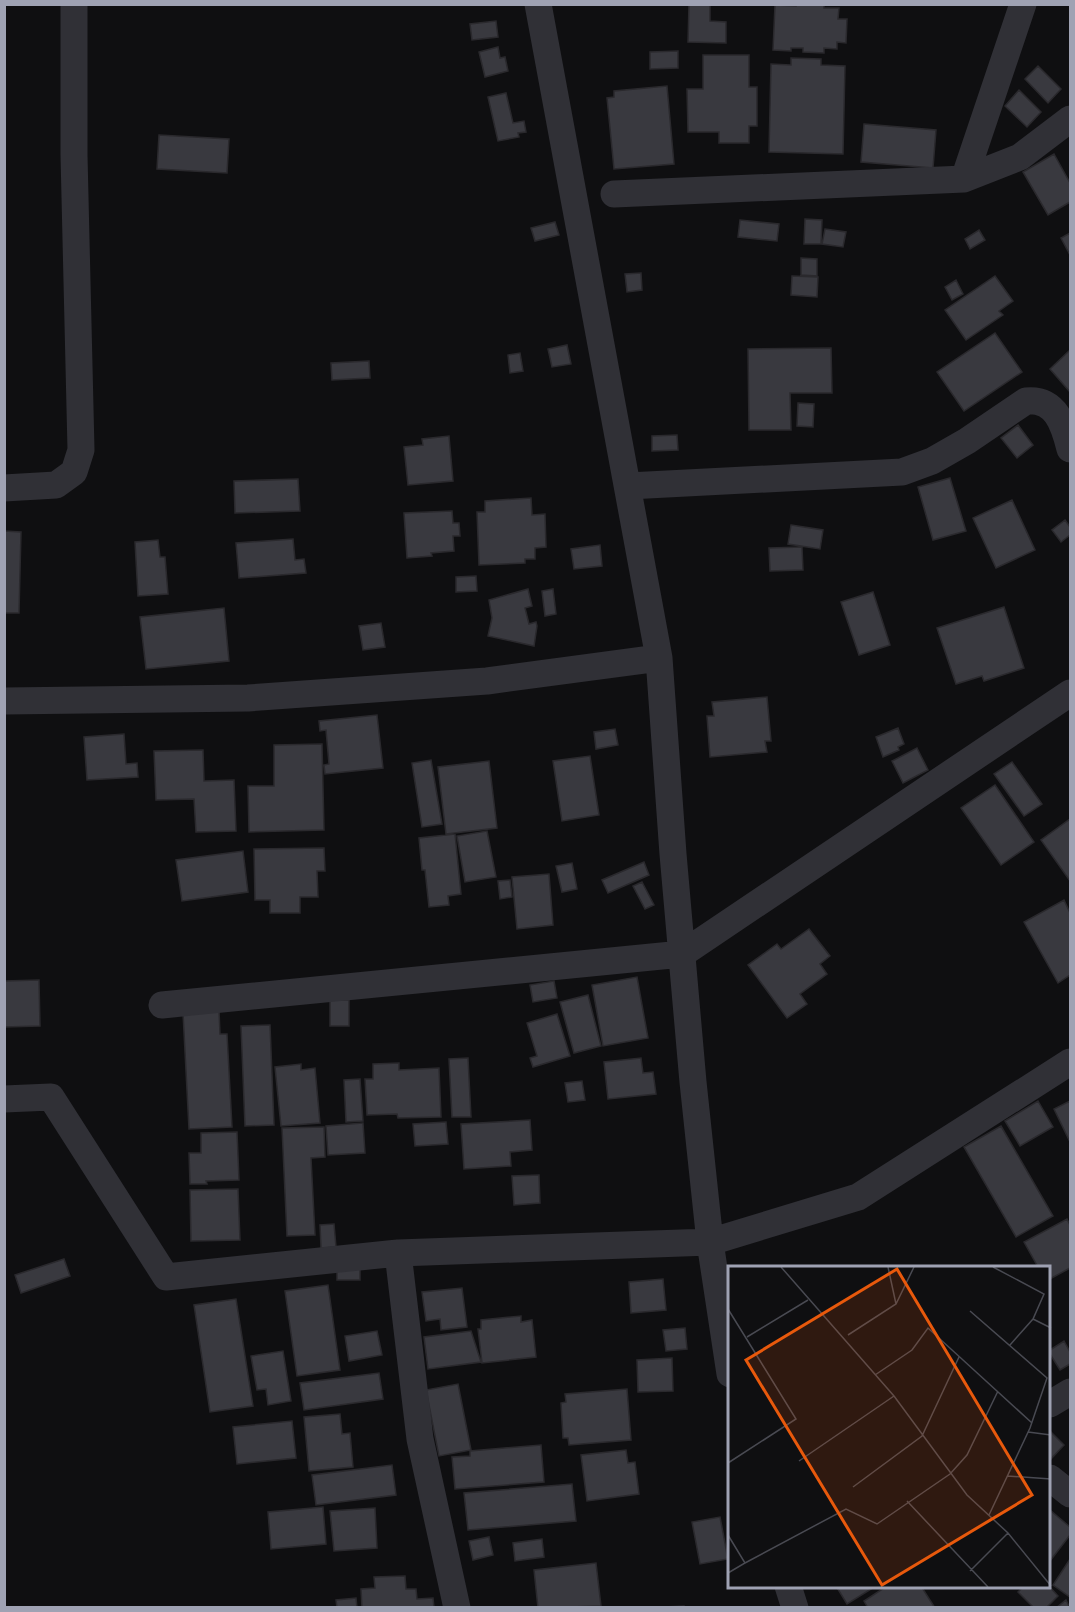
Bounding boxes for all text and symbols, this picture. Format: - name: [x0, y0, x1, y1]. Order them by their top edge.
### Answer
- inset map: [728, 1266, 1051, 1588]

